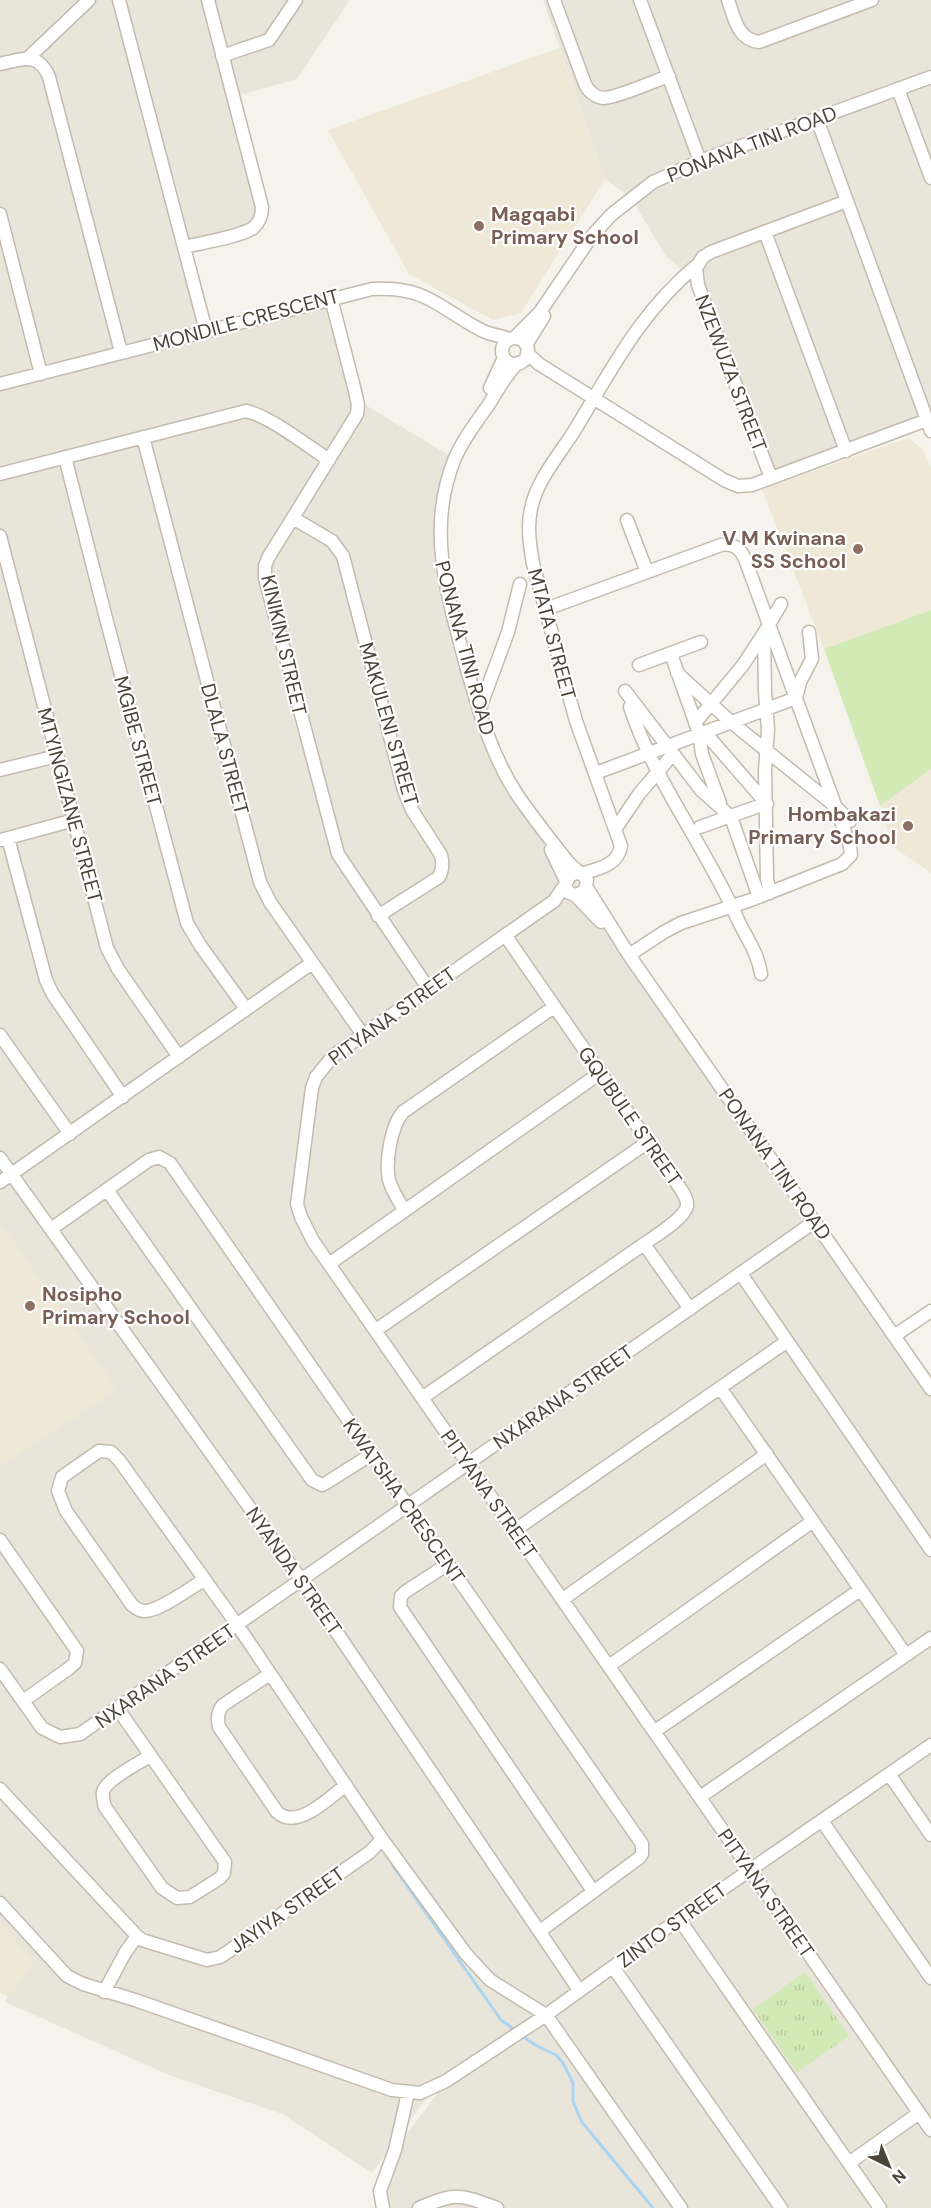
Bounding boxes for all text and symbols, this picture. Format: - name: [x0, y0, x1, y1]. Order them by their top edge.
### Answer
- street label: PONANA TINI ROAD: [663, 100, 841, 188]
- place label: Magqabi Primary School: [491, 201, 639, 250]
- marker: Magqabi Primary School: [472, 219, 486, 233]
- street label: MONDILE CRESCENT: [150, 283, 342, 357]
- street label: NZEWUZA STREET: [689, 291, 773, 455]
- place label: V M Kwinana SS School: [722, 525, 846, 574]
- marker: V M Kwinana SS School: [851, 542, 865, 556]
- street label: PONANA TINI ROAD: [429, 558, 501, 738]
- street label: MTATA STREET: [522, 566, 582, 702]
- street label: KINIKINI STREET: [255, 572, 313, 718]
- street label: MAKULENI STREET: [353, 639, 425, 809]
- street label: MGIBE STREET: [108, 673, 168, 809]
- street label: DLALA STREET: [195, 680, 255, 818]
- street label: MTYINGIZANE STREET: [31, 705, 109, 905]
- place label: Hombakazi Primary School: [748, 801, 896, 850]
- marker: Hombakazi Primary School: [901, 819, 915, 833]
- street label: PITYANA STREET: [323, 961, 461, 1071]
- street label: GQUBULE STREET: [572, 1041, 688, 1191]
- street label: PONANA TINI ROAD: [713, 1083, 837, 1245]
- place label: Nosipho Primary School: [42, 1281, 190, 1330]
- marker: Nosipho Primary School: [23, 1299, 37, 1313]
- street label: NXARANA STREET: [488, 1339, 638, 1455]
- street label: KWATSHA CRESCENT: [337, 1413, 471, 1589]
- street label: PITYANA STREET: [435, 1424, 543, 1564]
- street label: NYANDA STREET: [240, 1502, 348, 1640]
- street label: NXARANA STREET: [90, 1618, 240, 1734]
- street label: PITYANA STREET: [712, 1823, 820, 1963]
- street label: JAYIYA STREET: [224, 1861, 350, 1959]
- street label: ZINTO STREET: [612, 1877, 732, 1973]
- north arrow: [859, 2136, 919, 2196]
- text: N: [887, 2165, 910, 2188]

